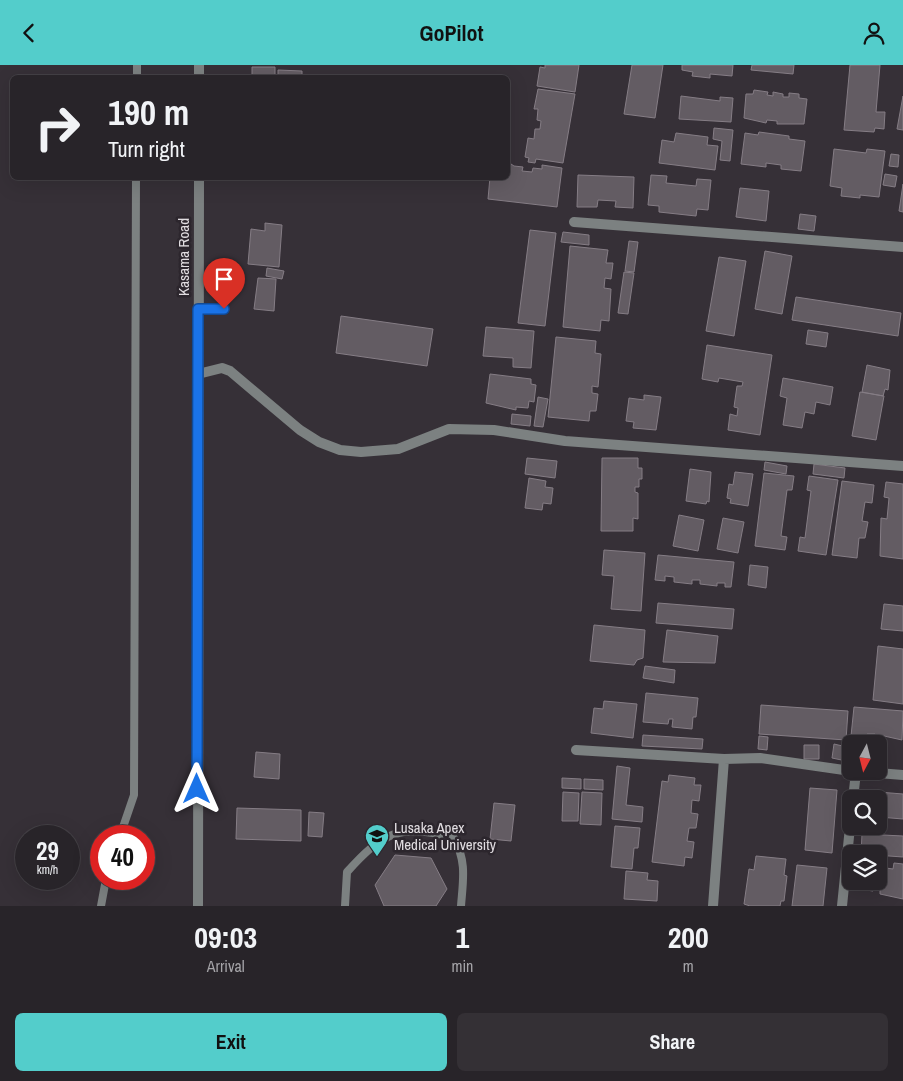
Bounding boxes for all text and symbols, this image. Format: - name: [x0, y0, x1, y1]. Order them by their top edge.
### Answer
- text: GoPilot: [419, 18, 484, 48]
- icon: back: [15, 19, 43, 47]
- icon: person: [860, 19, 888, 47]
- text: 190 m: [108, 89, 189, 136]
- icon: right: [25, 95, 90, 160]
- text: Turn right: [108, 134, 185, 164]
- street label: Kasama Road: [173, 218, 194, 296]
- pin: [203, 258, 245, 309]
- icon: arrive: [210, 265, 238, 293]
- north arrow: [842, 735, 888, 780]
- map controls: [842, 735, 887, 890]
- position arrow: [170, 762, 222, 814]
- button: search: [842, 790, 887, 835]
- place label: Lusaka Apex Medical University: [394, 817, 497, 855]
- school or university icon: Lusaka Apex Medical University: [364, 823, 390, 857]
- speed limit sign: 40: [90, 825, 155, 890]
- text: 29: [36, 834, 59, 868]
- button: layers: [842, 845, 887, 890]
- text: km/h: [37, 862, 58, 878]
- text: 09:03: [194, 917, 257, 957]
- text: 1: [456, 917, 469, 957]
- text: 200: [668, 917, 709, 957]
- text: Arrival: [207, 955, 245, 977]
- text: min: [451, 955, 473, 977]
- text: m: [683, 955, 694, 977]
- button: Exit: [15, 1013, 447, 1071]
- button: Share: [457, 1013, 888, 1071]

